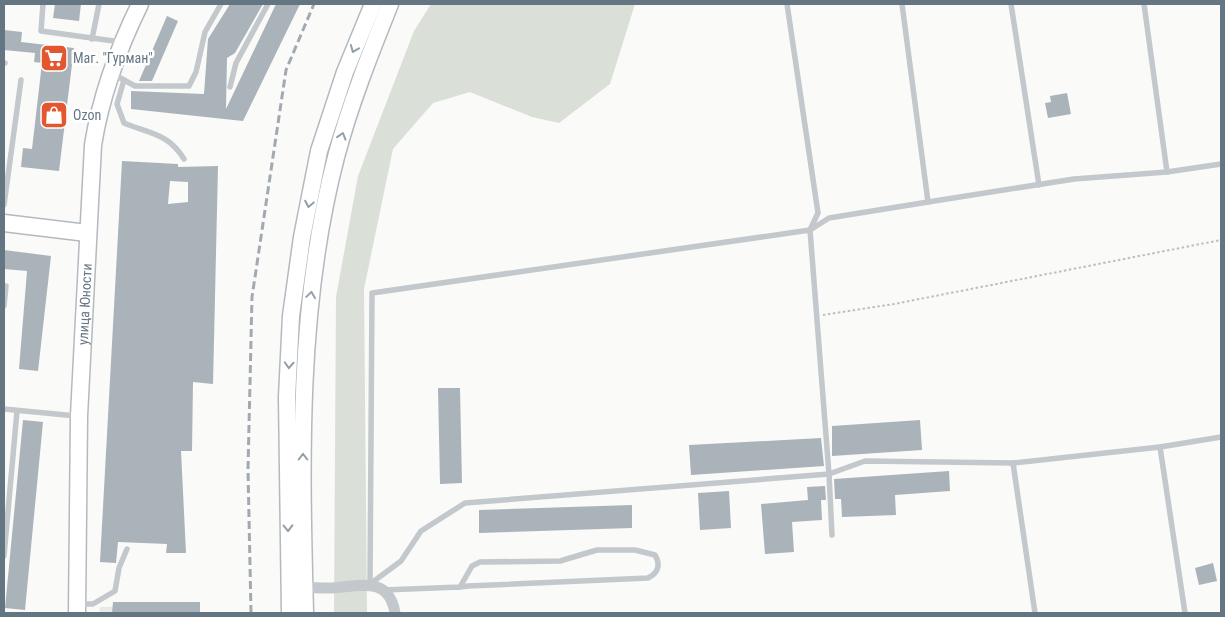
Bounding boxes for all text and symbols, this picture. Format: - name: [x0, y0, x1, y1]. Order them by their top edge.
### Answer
- supermarket icon: Маг. "Гурман": [39, 43, 69, 73]
- one-way arrow: [350, 44, 361, 53]
- place label: Маг. "Гурман": [73, 50, 153, 66]
- shop icon: Ozon: [39, 100, 69, 130]
- place label: Ozon: [73, 107, 101, 123]
- one-way arrow: [337, 132, 347, 140]
- one-way arrow: [304, 200, 315, 209]
- street label: улица Юности: [75, 263, 95, 345]
- one-way arrow: [305, 291, 316, 299]
- one-way arrow: [283, 362, 294, 370]
- one-way arrow: [298, 453, 308, 460]
- one-way arrow: [283, 524, 293, 532]

